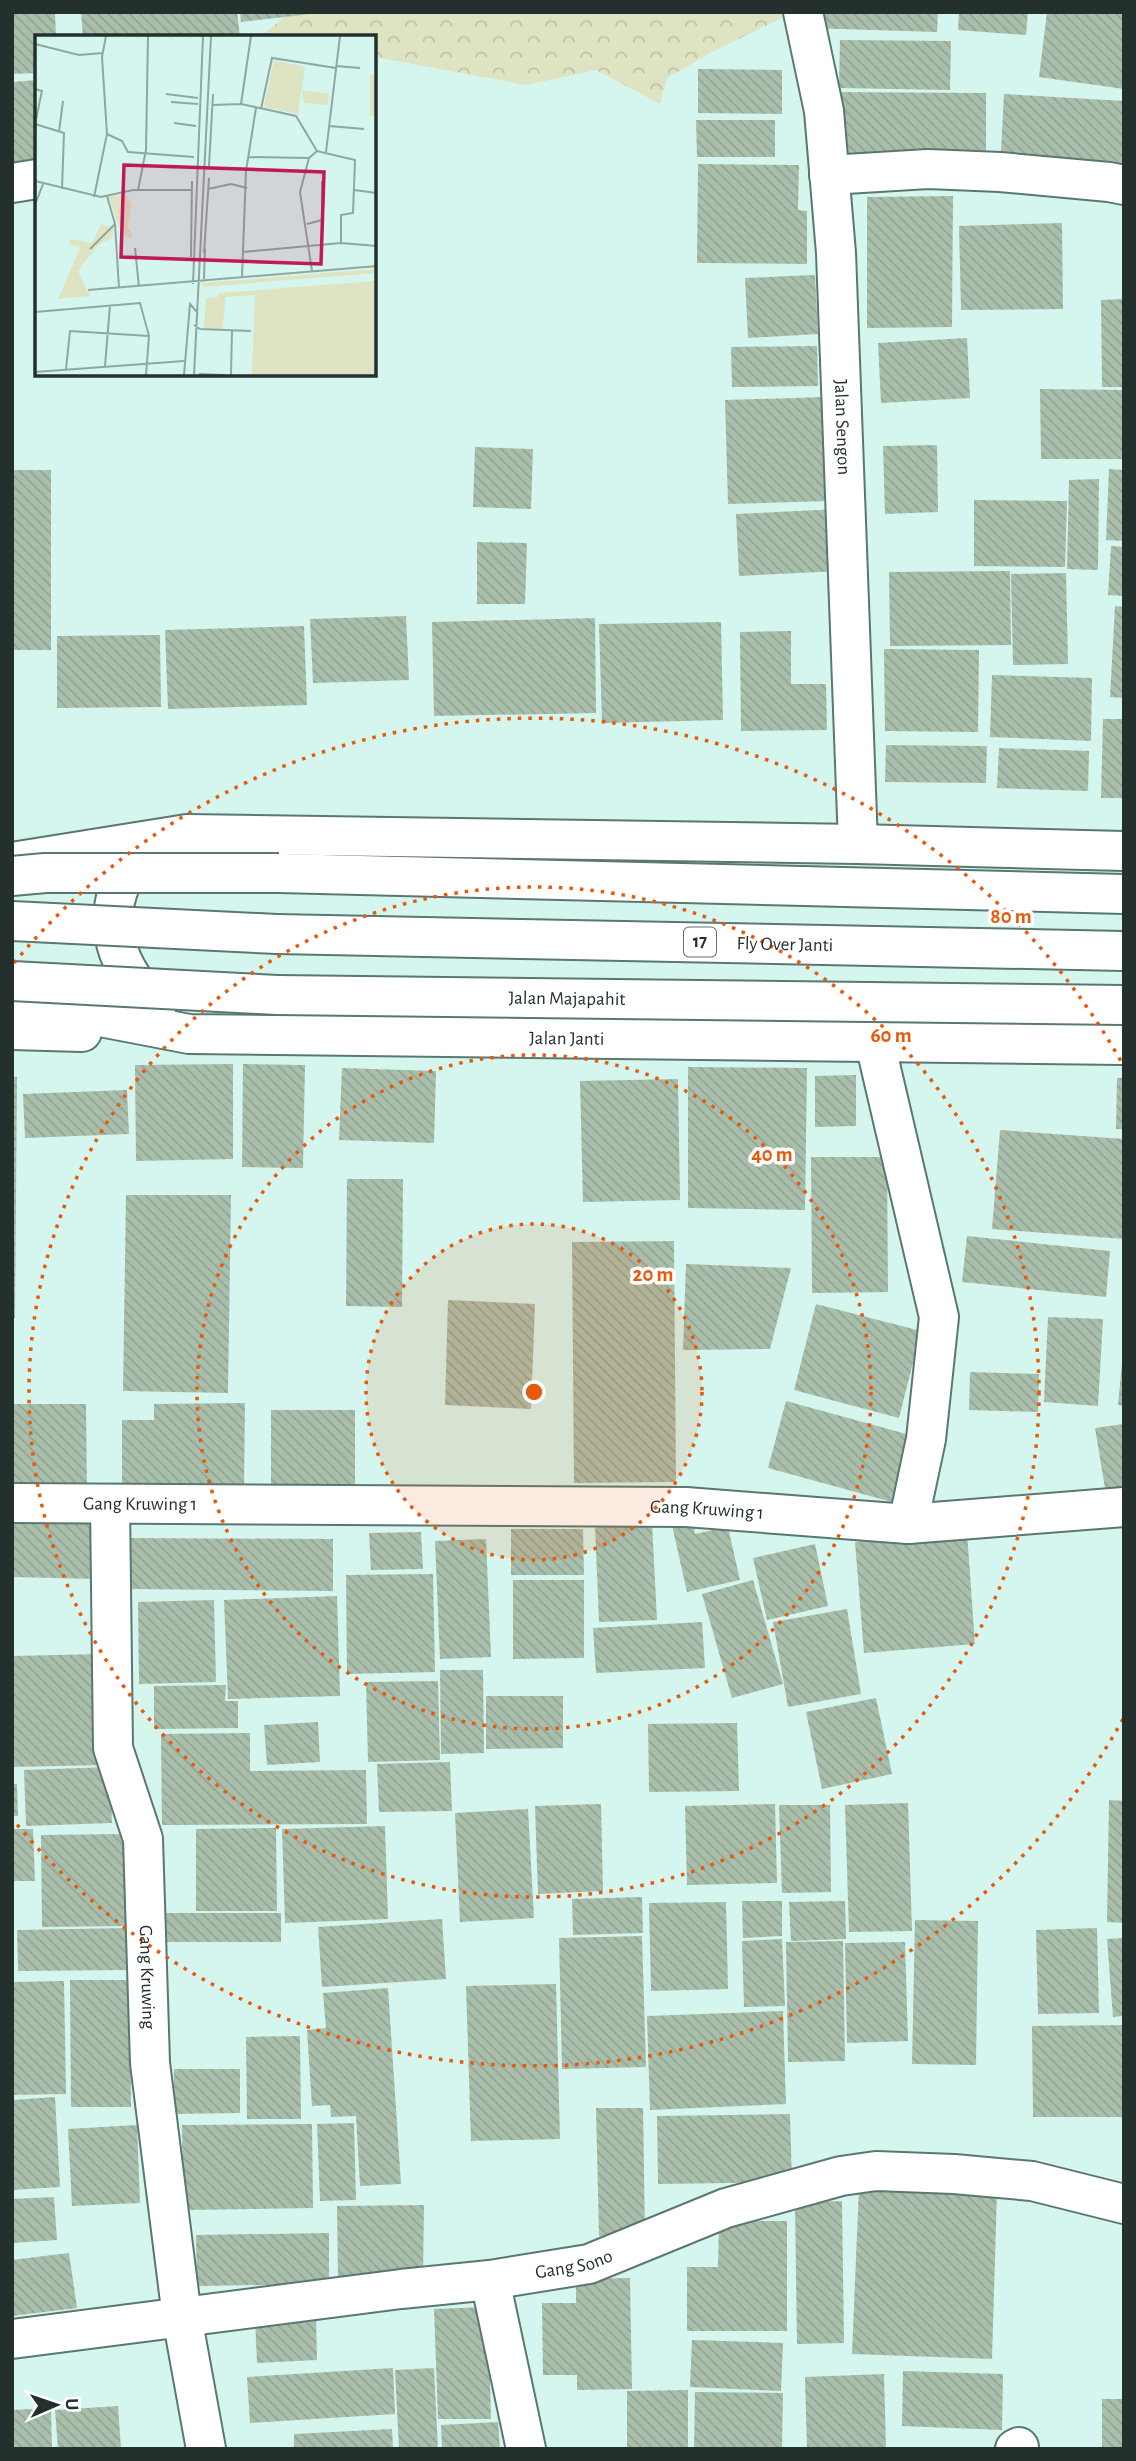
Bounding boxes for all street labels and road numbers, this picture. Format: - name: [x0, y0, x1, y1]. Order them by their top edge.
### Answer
- street label: Jalan Sengon: [831, 379, 854, 475]
- road number: 17: [684, 928, 716, 957]
- street label: Fly Over Janti: [736, 934, 833, 955]
- street label: Jalan Majapahit: [508, 988, 626, 1009]
- street label: Jalan Janti: [529, 1029, 604, 1048]
- street label: Gang Kruwing 1: [83, 1494, 197, 1514]
- street label: Gang Kruwing 1: [650, 1497, 764, 1522]
- street label: Gang Kruwing: [136, 1925, 158, 2030]
- street label: Gang Sono: [534, 2246, 615, 2282]

